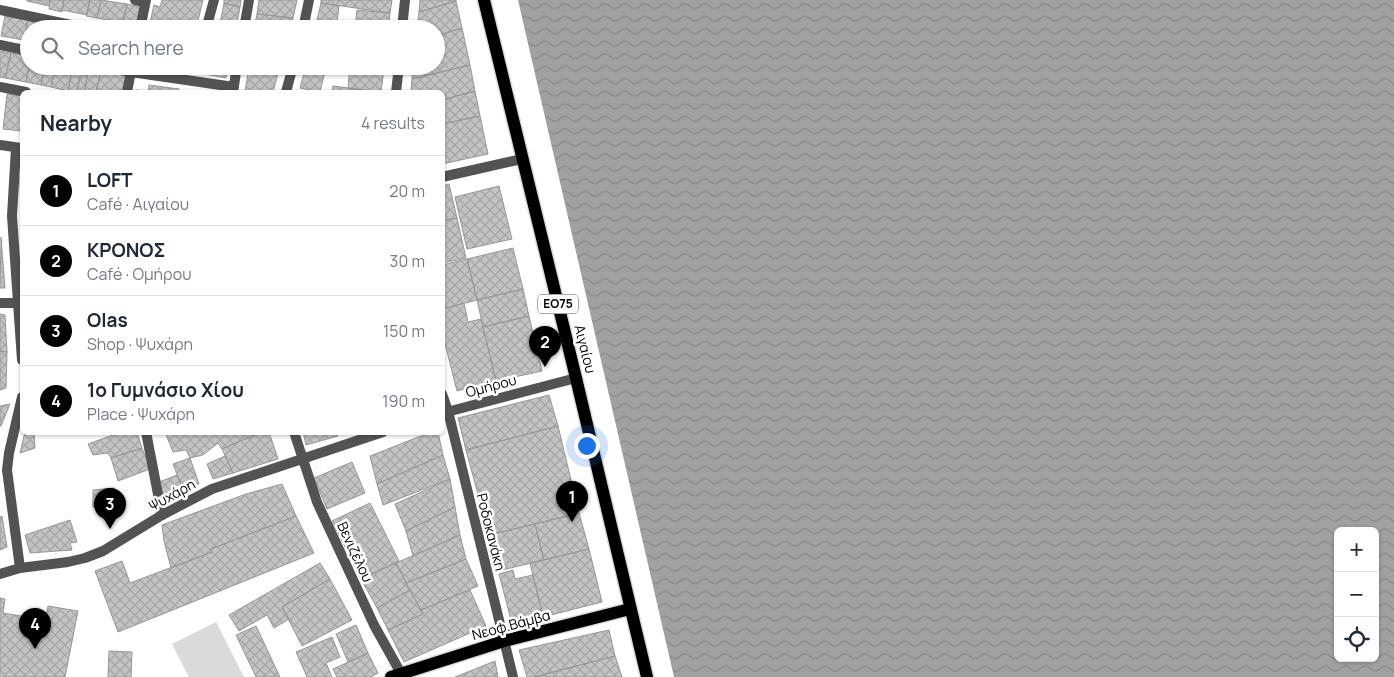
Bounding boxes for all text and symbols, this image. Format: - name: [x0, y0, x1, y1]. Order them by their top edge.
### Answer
- search box: [20, 20, 445, 75]
- icon: search: [38, 34, 66, 62]
- text: Search here: [78, 35, 184, 61]
- text: Nearby: [40, 109, 112, 137]
- text: 4 results: [361, 112, 425, 134]
- text: LOFT: [87, 167, 132, 193]
- text: 1: [52, 180, 60, 202]
- text: 20 m: [389, 180, 425, 202]
- text: Café · Αιγαίου: [87, 193, 189, 215]
- text: ΚΡΟΝΟΣ: [87, 237, 166, 263]
- text: 2: [51, 250, 61, 272]
- text: 30 m: [390, 250, 425, 272]
- text: Café · Ομήρου: [87, 263, 191, 285]
- road number: ΕΟ75: [538, 294, 578, 314]
- text: Olas: [87, 307, 128, 333]
- text: 3: [51, 320, 61, 342]
- text: 150 m: [383, 320, 425, 342]
- street label: Αιγαίου: [570, 323, 601, 375]
- pin: 2: [529, 326, 561, 367]
- text: Shop · Ψυχάρη: [87, 333, 193, 355]
- street label: Ομήρου: [463, 370, 518, 401]
- text: 1ο Γυμνάσιο Χίου: [87, 377, 244, 403]
- text: 4: [51, 390, 61, 412]
- text: 190 m: [382, 390, 425, 412]
- text: Place · Ψυχάρη: [87, 403, 195, 425]
- your location: [574, 433, 600, 459]
- street label: Ψυχάρη: [145, 474, 198, 515]
- pin: 1: [556, 481, 588, 522]
- pin: 3: [94, 488, 126, 529]
- street label: Ροδοκανάκη: [473, 491, 510, 573]
- street label: Βενιζέλου: [333, 518, 378, 585]
- map controls: [1334, 527, 1379, 662]
- button: +: [1334, 527, 1379, 572]
- button: −: [1334, 572, 1379, 617]
- street label: Νεοφ.Βάμβα: [470, 605, 552, 644]
- pin: 4: [19, 608, 51, 649]
- button: locate: [1334, 617, 1379, 662]

